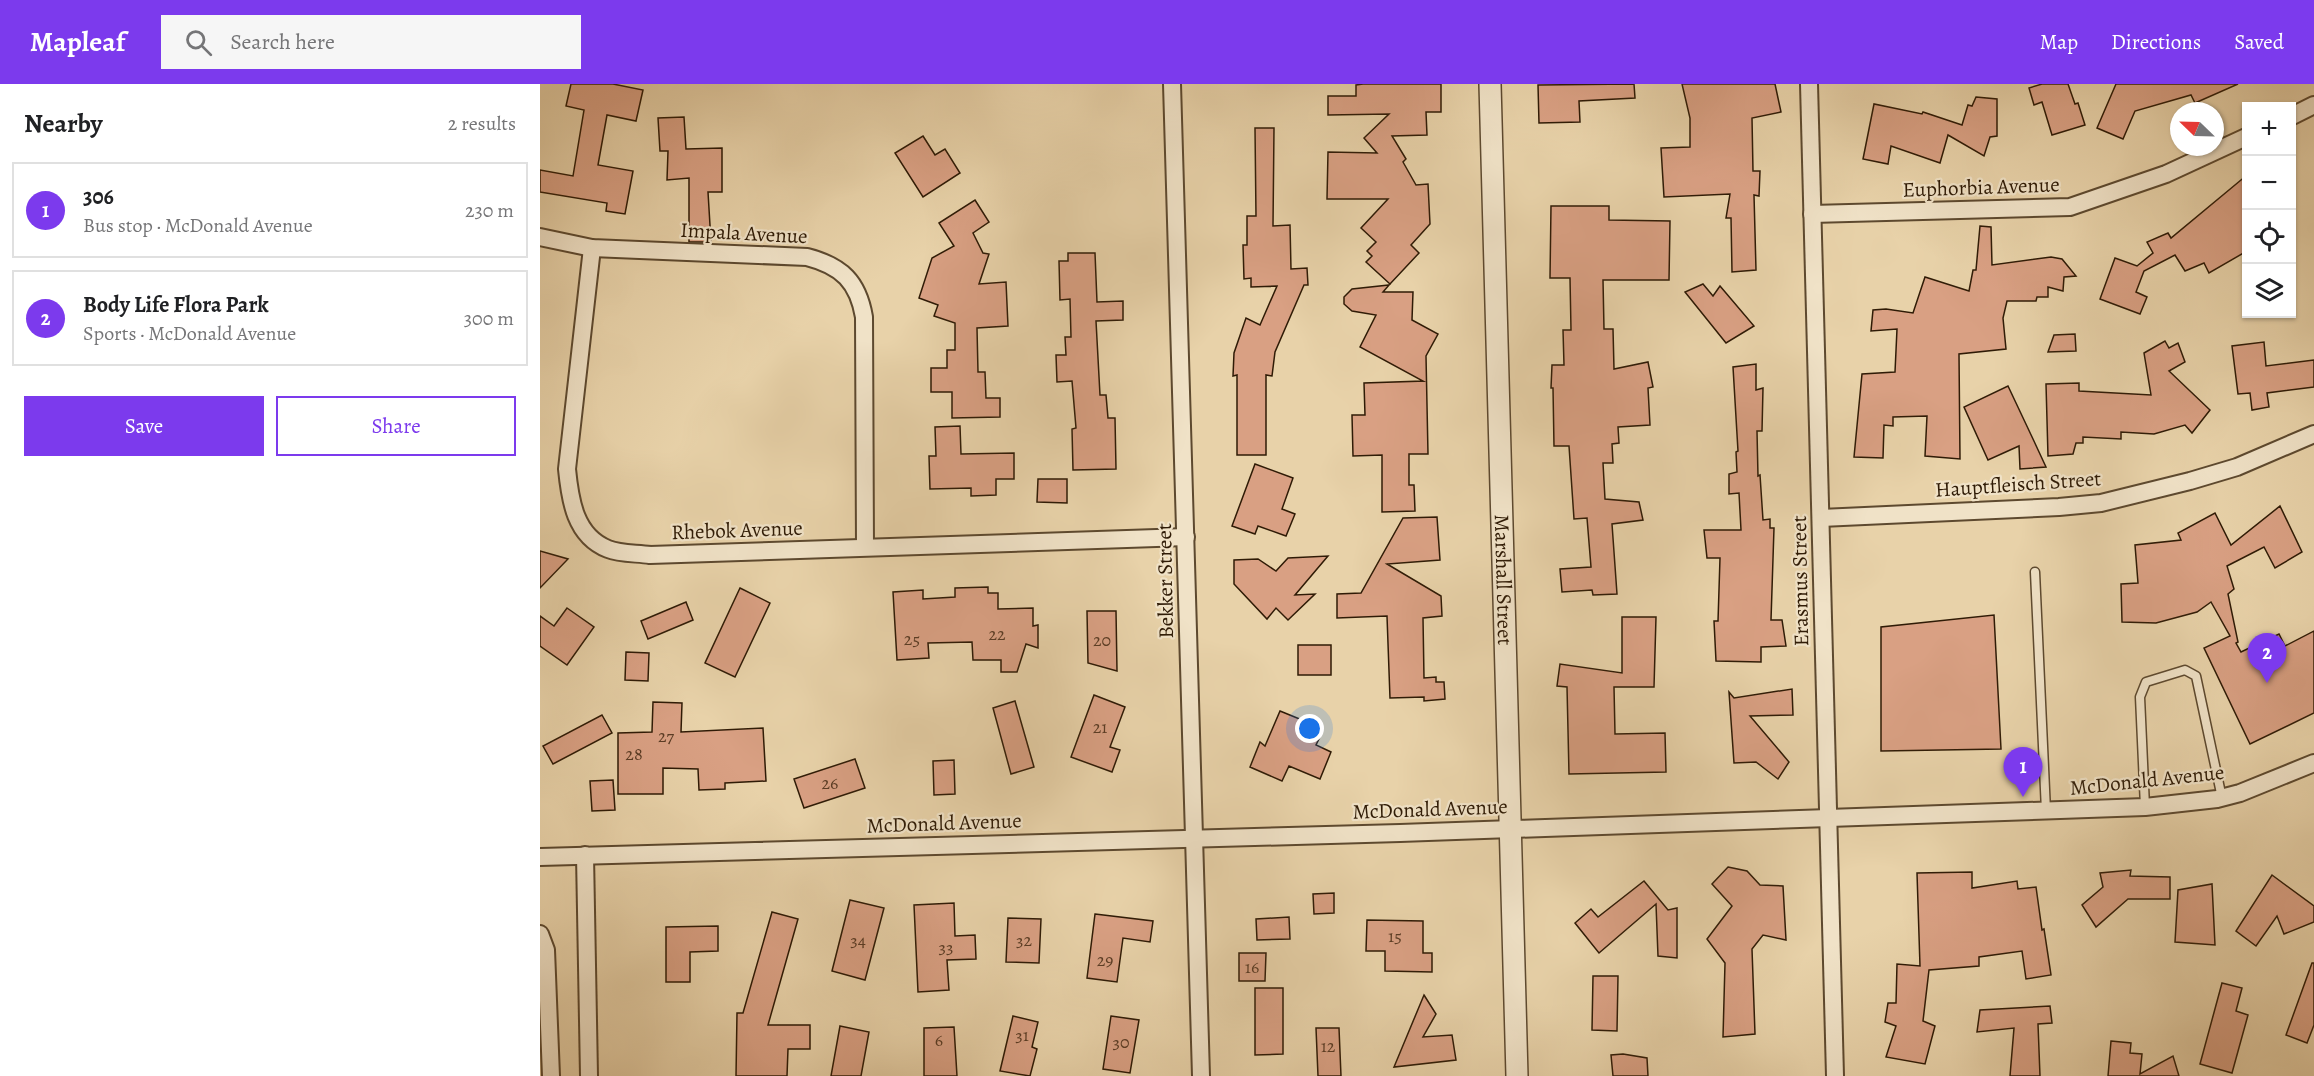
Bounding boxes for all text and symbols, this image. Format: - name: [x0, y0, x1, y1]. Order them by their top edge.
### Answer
- search box: [161, 15, 581, 69]
- text: Mapleaf: [30, 23, 125, 61]
- icon: search: [182, 26, 215, 59]
- text: Search here: [230, 27, 335, 57]
- text: Map: [2040, 28, 2078, 56]
- text: Directions: [2111, 28, 2201, 56]
- text: Saved: [2234, 28, 2284, 56]
- north arrow: [2170, 102, 2224, 156]
- map controls: [2242, 102, 2296, 318]
- button: +: [2242, 102, 2296, 156]
- text: Nearby: [24, 106, 103, 141]
- text: 2 results: [448, 110, 516, 137]
- button: −: [2242, 156, 2296, 210]
- street label: Euphorbia Avenue: [1902, 170, 2060, 204]
- text: 306: [83, 182, 114, 212]
- text: 1: [42, 197, 49, 224]
- text: 230 m: [465, 197, 514, 224]
- button: locate: [2242, 210, 2296, 264]
- text: Bus stop · McDonald Avenue: [83, 212, 313, 239]
- street label: Impala Avenue: [680, 216, 808, 250]
- button: layers: [2242, 264, 2296, 318]
- text: Body Life Flora Park: [83, 290, 269, 320]
- text: 2: [41, 305, 50, 332]
- text: 300 m: [464, 305, 514, 332]
- text: Sports · McDonald Avenue: [83, 320, 296, 347]
- button: Save: [24, 396, 264, 456]
- button: Share: [276, 396, 516, 456]
- street label: Hauptfleisch Street: [1934, 464, 2102, 504]
- street label: Rhebok Avenue: [671, 514, 803, 546]
- street label: Marshall Street: [1488, 514, 1519, 646]
- street label: Erasmus Street: [1785, 515, 1815, 647]
- street label: Bekker Street: [1150, 523, 1180, 639]
- house number: 22: [988, 622, 1006, 646]
- house number: 25: [904, 627, 920, 651]
- house number: 20: [1093, 628, 1111, 652]
- pin: 2: [2248, 634, 2286, 683]
- your location: [1295, 714, 1324, 743]
- house number: 21: [1093, 715, 1107, 739]
- house number: 27: [658, 724, 674, 748]
- house number: 28: [625, 742, 643, 766]
- pin: 1: [2004, 748, 2042, 797]
- street label: McDonald Avenue: [2068, 758, 2226, 802]
- house number: 26: [822, 771, 838, 795]
- street label: McDonald Avenue: [1352, 792, 1508, 826]
- street label: McDonald Avenue: [866, 806, 1022, 840]
- house number: 15: [1388, 924, 1402, 948]
- house number: 34: [850, 928, 866, 952]
- house number: 32: [1016, 928, 1032, 952]
- house number: 33: [939, 935, 953, 959]
- house number: 29: [1097, 948, 1113, 972]
- house number: 16: [1245, 955, 1259, 979]
- house number: 31: [1015, 1023, 1029, 1047]
- house number: 6: [935, 1028, 943, 1052]
- house number: 30: [1112, 1030, 1130, 1054]
- house number: 12: [1321, 1034, 1336, 1058]

